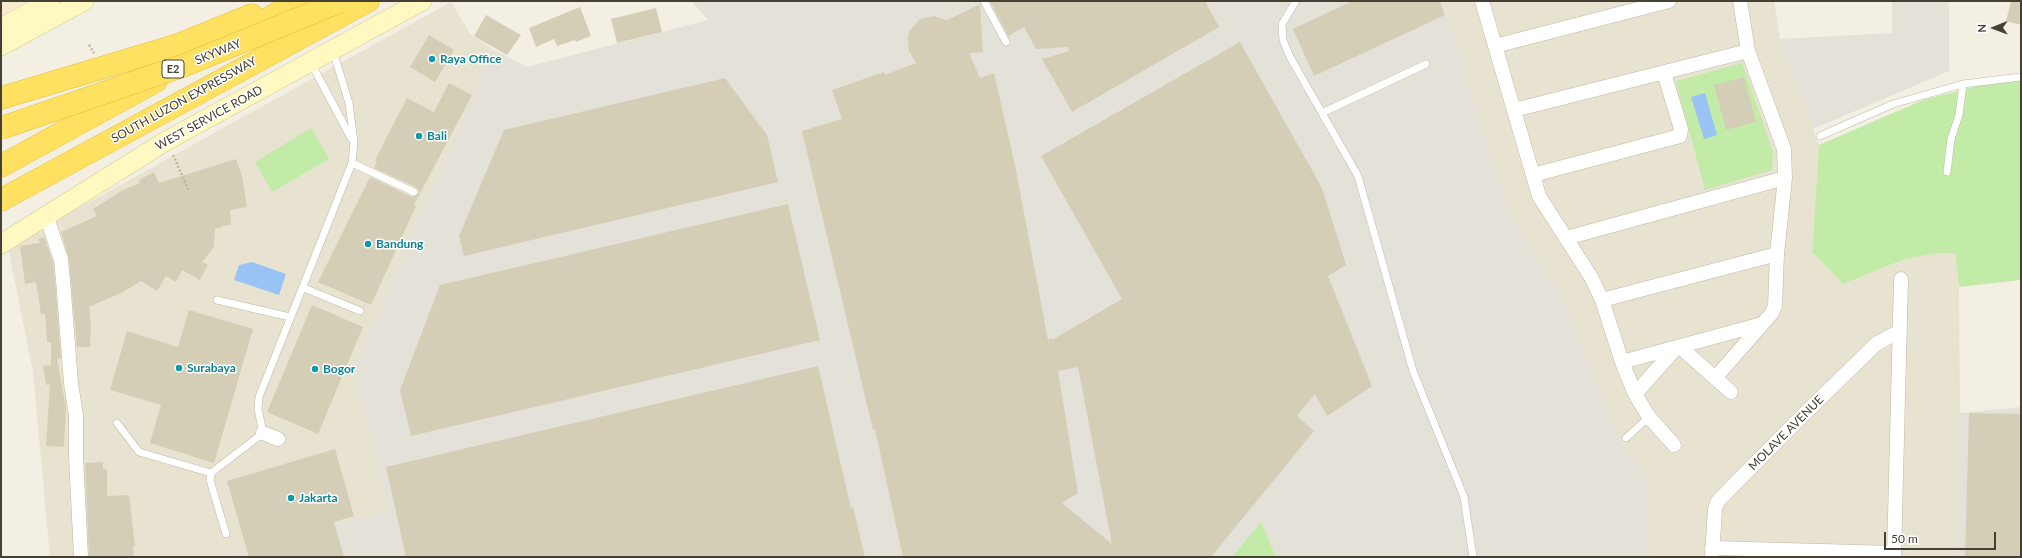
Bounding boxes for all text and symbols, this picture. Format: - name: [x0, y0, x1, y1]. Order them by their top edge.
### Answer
- north arrow: [1974, 8, 2014, 48]
- text: N: [1975, 24, 1988, 33]
- street label: SKYWAY: [193, 36, 243, 68]
- place label: Raya Office: [440, 52, 502, 66]
- street label: SOUTH LUZON EXPRESSWAY: [109, 54, 259, 146]
- marker: Raya Office: [427, 54, 437, 64]
- road number: E2: [162, 60, 184, 78]
- street label: WEST SERVICE ROAD: [153, 83, 265, 153]
- place label: Bali: [427, 129, 447, 143]
- marker: Bali: [414, 131, 424, 141]
- place label: Bandung: [376, 237, 423, 251]
- marker: Bandung: [363, 239, 373, 249]
- place label: Surabaya: [187, 361, 236, 375]
- place label: Bogor: [323, 362, 355, 376]
- marker: Surabaya: [174, 363, 184, 373]
- marker: Bogor: [310, 364, 320, 374]
- street label: MOLAVE AVENUE: [1746, 393, 1826, 473]
- place label: Jakarta: [299, 491, 338, 505]
- marker: Jakarta: [286, 493, 296, 503]
- scale bar: [1886, 524, 1998, 550]
- text: 50 m: [1891, 531, 1918, 546]

